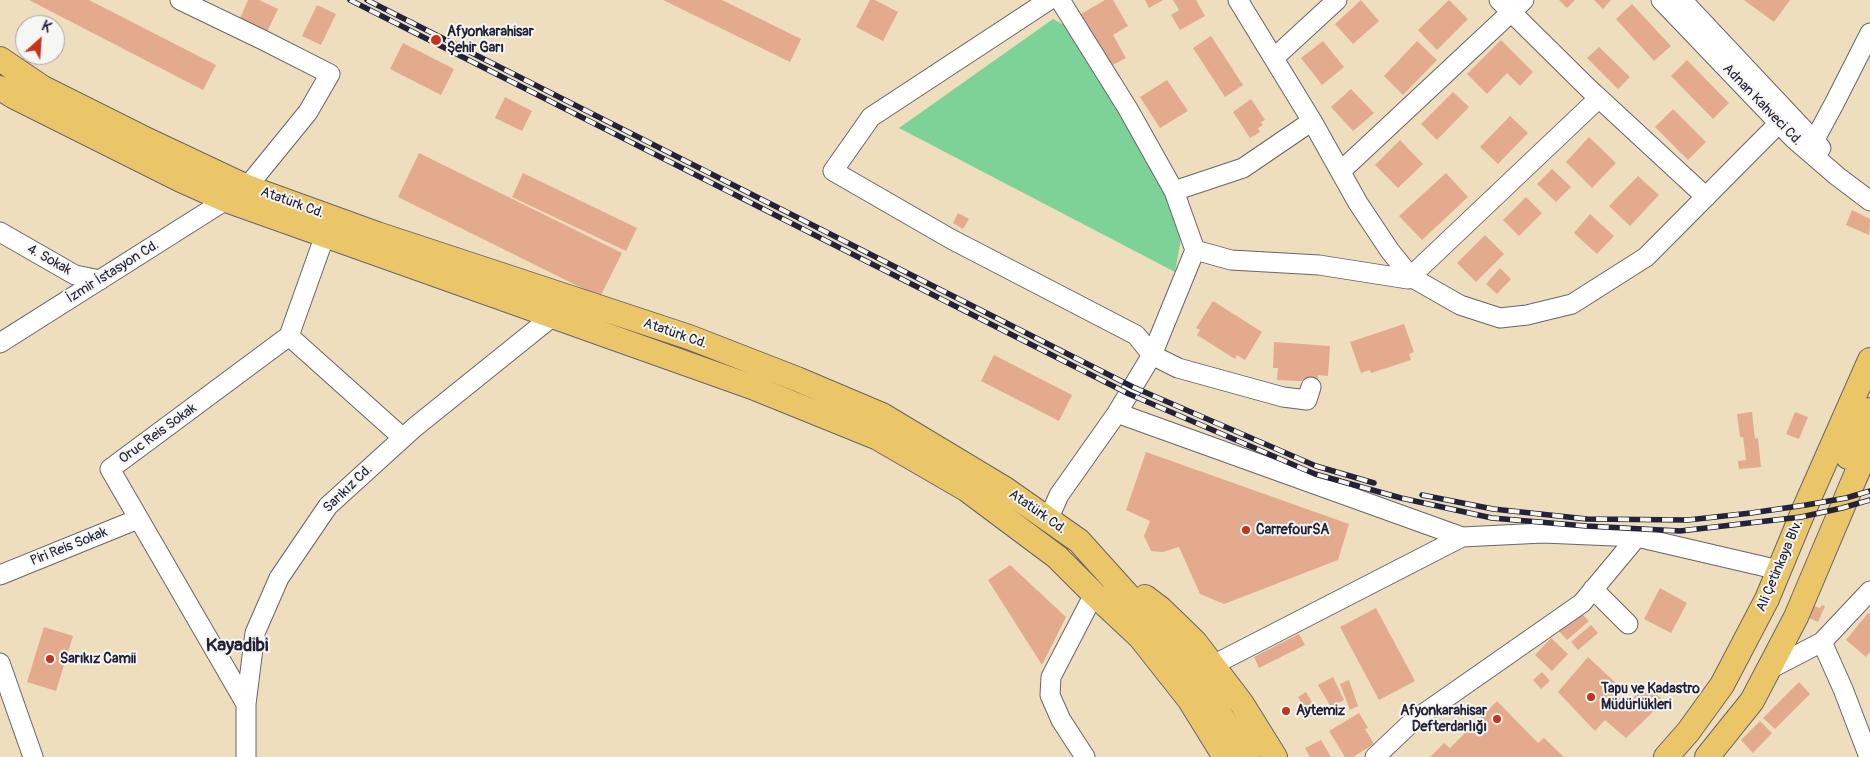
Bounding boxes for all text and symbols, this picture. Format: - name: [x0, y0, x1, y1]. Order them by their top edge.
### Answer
- north arrow: [15, 15, 65, 65]
- text: K: [39, 17, 54, 36]
- place label: Afyonkarahisar Şehir Garı: [447, 24, 534, 56]
- marker: Afyonkarahisar Şehir Garı: [429, 33, 443, 47]
- street label: Adnan Kahveci Cd.: [1719, 61, 1805, 149]
- street label: Atatürk Cd.: [258, 184, 326, 222]
- street label: İzmir İstasyon Cd.: [64, 237, 162, 307]
- street label: 4. Sokak: [24, 241, 74, 279]
- street label: Atatürk Cd.: [641, 315, 709, 353]
- street label: Oruc Reis Sokak: [116, 400, 200, 468]
- street label: Sarıkız Cd.: [320, 461, 376, 517]
- street label: Atatürk Cd.: [1005, 486, 1069, 538]
- street label: Ali Çetinkaya Blv.: [1753, 518, 1807, 614]
- place label: CarrefourSA: [1256, 522, 1329, 538]
- street label: Piri Reis Sokak: [28, 524, 110, 570]
- marker: CarrefourSA: [1240, 524, 1252, 536]
- district label: Kayadibi: [206, 635, 268, 657]
- place label: Sarıkız Camii: [60, 651, 136, 667]
- marker: Sarıkız Camii: [44, 653, 56, 665]
- place label: Tapu ve Kadastro Müdürlükleri: [1601, 681, 1700, 714]
- marker: Tapu ve Kadastro Müdürlükleri: [1585, 691, 1597, 703]
- place label: Aytemiz: [1296, 703, 1345, 719]
- place label: Afyonkarahisar Defterdarlığı: [1400, 703, 1487, 736]
- marker: Aytemiz: [1280, 705, 1292, 717]
- marker: Afyonkarahisar Defterdarlığı: [1491, 713, 1503, 725]

